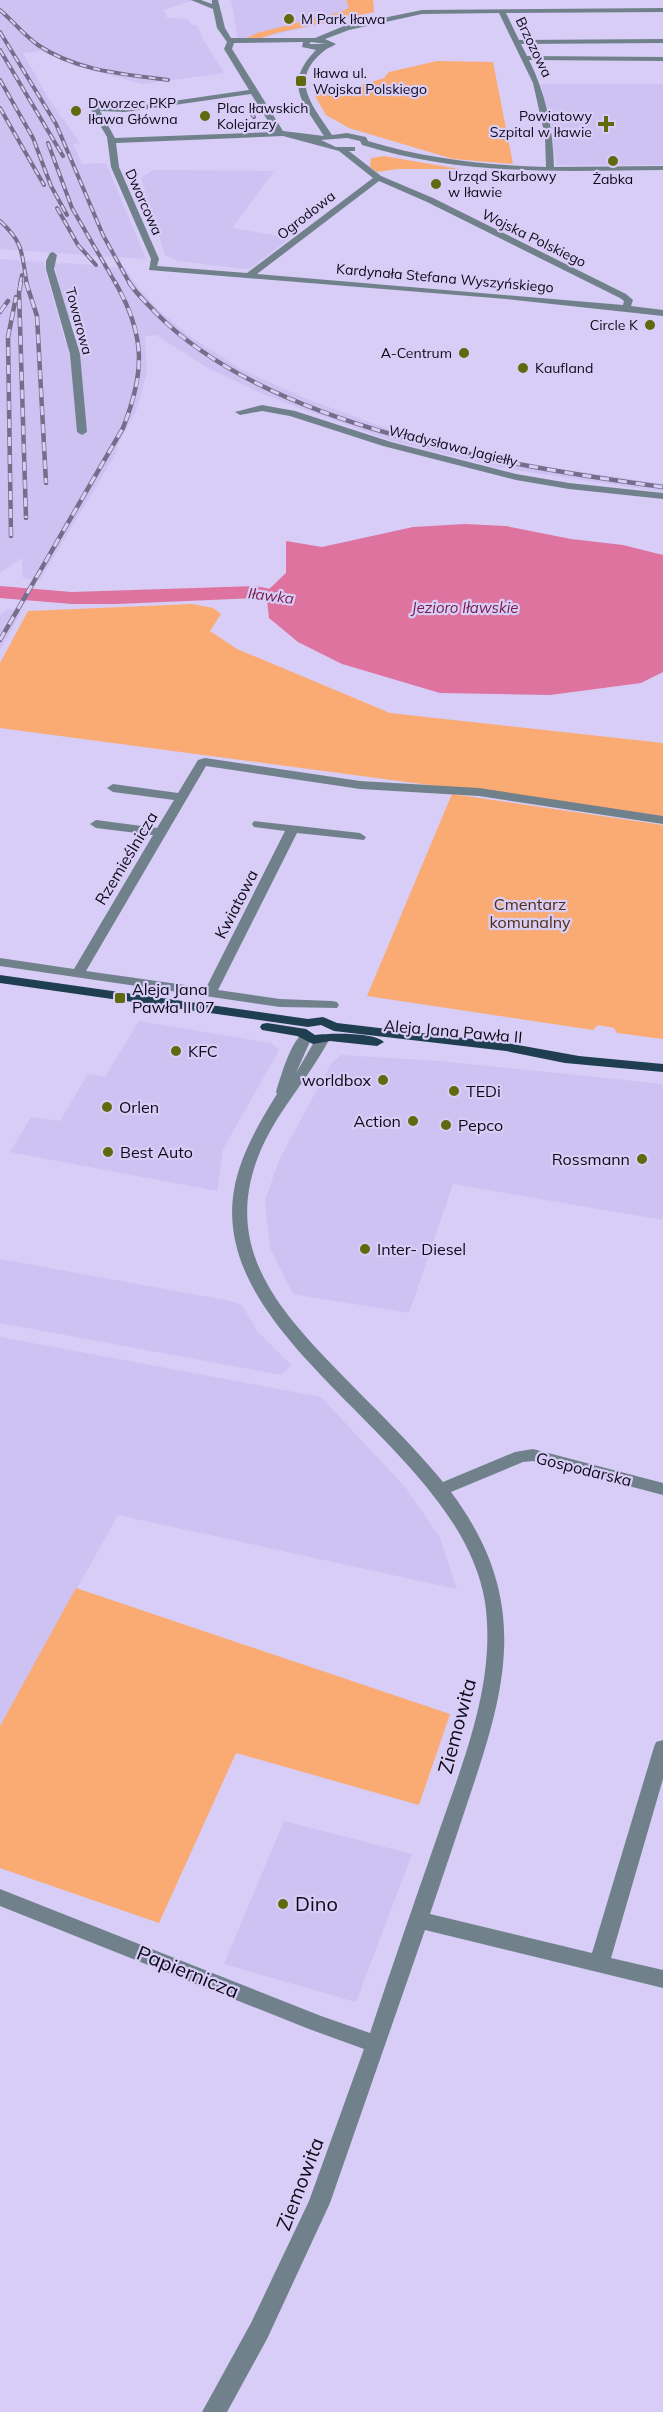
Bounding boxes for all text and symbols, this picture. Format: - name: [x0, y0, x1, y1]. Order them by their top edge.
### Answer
- place label: M Park Iława: [301, 10, 386, 28]
- marker: M Park Iława: [282, 12, 296, 26]
- street label: Brzozowa: [512, 14, 556, 80]
- place label: Iława ul. Wojska Polskiego: [313, 64, 427, 98]
- marker: Iława ul. Wojska Polskiego: [294, 74, 308, 88]
- place label: Dworzec PKP Iława Główna: [88, 94, 178, 128]
- place label: Plac Iławskich Kolejarzy: [217, 99, 308, 133]
- marker: Dworzec PKP Iława Główna: [69, 104, 83, 118]
- place label: Powiatowy Szpital w Iławie: [490, 107, 593, 141]
- marker: Plac Iławskich Kolejarzy: [198, 109, 212, 123]
- marker: Powiatowy Szpital w Iławie: [597, 115, 615, 133]
- marker: Żabka: [606, 154, 620, 168]
- street label: Dworcowa: [121, 166, 167, 238]
- place label: Urząd Skarbowy w Iławie: [448, 167, 557, 201]
- place label: Żabka: [593, 170, 633, 188]
- marker: Urząd Skarbowy w Iławie: [429, 177, 443, 191]
- street label: Ogrodowa: [273, 187, 339, 243]
- street label: Wojska Polskiego: [479, 205, 589, 271]
- street label: Kardynała Stefana Wyszyńskiego: [335, 260, 555, 296]
- street label: Towarowa: [61, 285, 97, 357]
- place label: Circle K: [590, 316, 639, 334]
- marker: Circle K: [643, 318, 657, 332]
- place label: A-Centrum: [381, 344, 452, 362]
- marker: A-Centrum: [457, 346, 471, 360]
- place label: Kaufland: [535, 359, 593, 377]
- marker: Kaufland: [516, 361, 530, 375]
- street label: Władysława Jagiełły: [387, 421, 520, 471]
- water label: Iławka: [247, 583, 295, 608]
- water label: Jezioro Iławskie: [410, 598, 518, 617]
- street label: Rzemieślnicza: [90, 808, 162, 908]
- street label: Kwiatowa: [210, 866, 262, 942]
- park label: Cmentarz komunalny: [489, 894, 571, 932]
- place label: Aleja Jana Pawła II 07: [132, 979, 215, 1017]
- marker: Aleja Jana Pawła II 07: [113, 991, 127, 1005]
- street label: Aleja Jana Pawła II: [383, 1015, 523, 1047]
- place label: KFC: [188, 1041, 218, 1061]
- marker: KFC: [169, 1044, 183, 1058]
- place label: worldbox: [302, 1070, 371, 1090]
- marker: worldbox: [376, 1073, 390, 1087]
- place label: TEDi: [466, 1081, 501, 1101]
- marker: TEDi: [447, 1084, 461, 1098]
- place label: Orlen: [119, 1097, 159, 1117]
- marker: Orlen: [100, 1100, 114, 1114]
- place label: Action: [353, 1111, 401, 1131]
- marker: Action: [406, 1114, 420, 1128]
- place label: Pepco: [458, 1115, 503, 1135]
- marker: Pepco: [439, 1118, 453, 1132]
- place label: Best Auto: [120, 1142, 193, 1162]
- marker: Best Auto: [101, 1145, 115, 1159]
- place label: Rossmann: [552, 1149, 630, 1169]
- marker: Rossmann: [635, 1152, 649, 1166]
- place label: Inter- Diesel: [377, 1239, 466, 1259]
- marker: Inter- Diesel: [358, 1242, 372, 1256]
- street label: Gospodarska: [534, 1447, 634, 1491]
- street label: Ziemowita: [432, 1676, 481, 1776]
- place label: Dino: [295, 1891, 338, 1916]
- marker: Dino: [276, 1897, 290, 1911]
- street label: Papiernicza: [133, 1940, 243, 2003]
- street label: Ziemowita: [270, 2134, 329, 2234]

